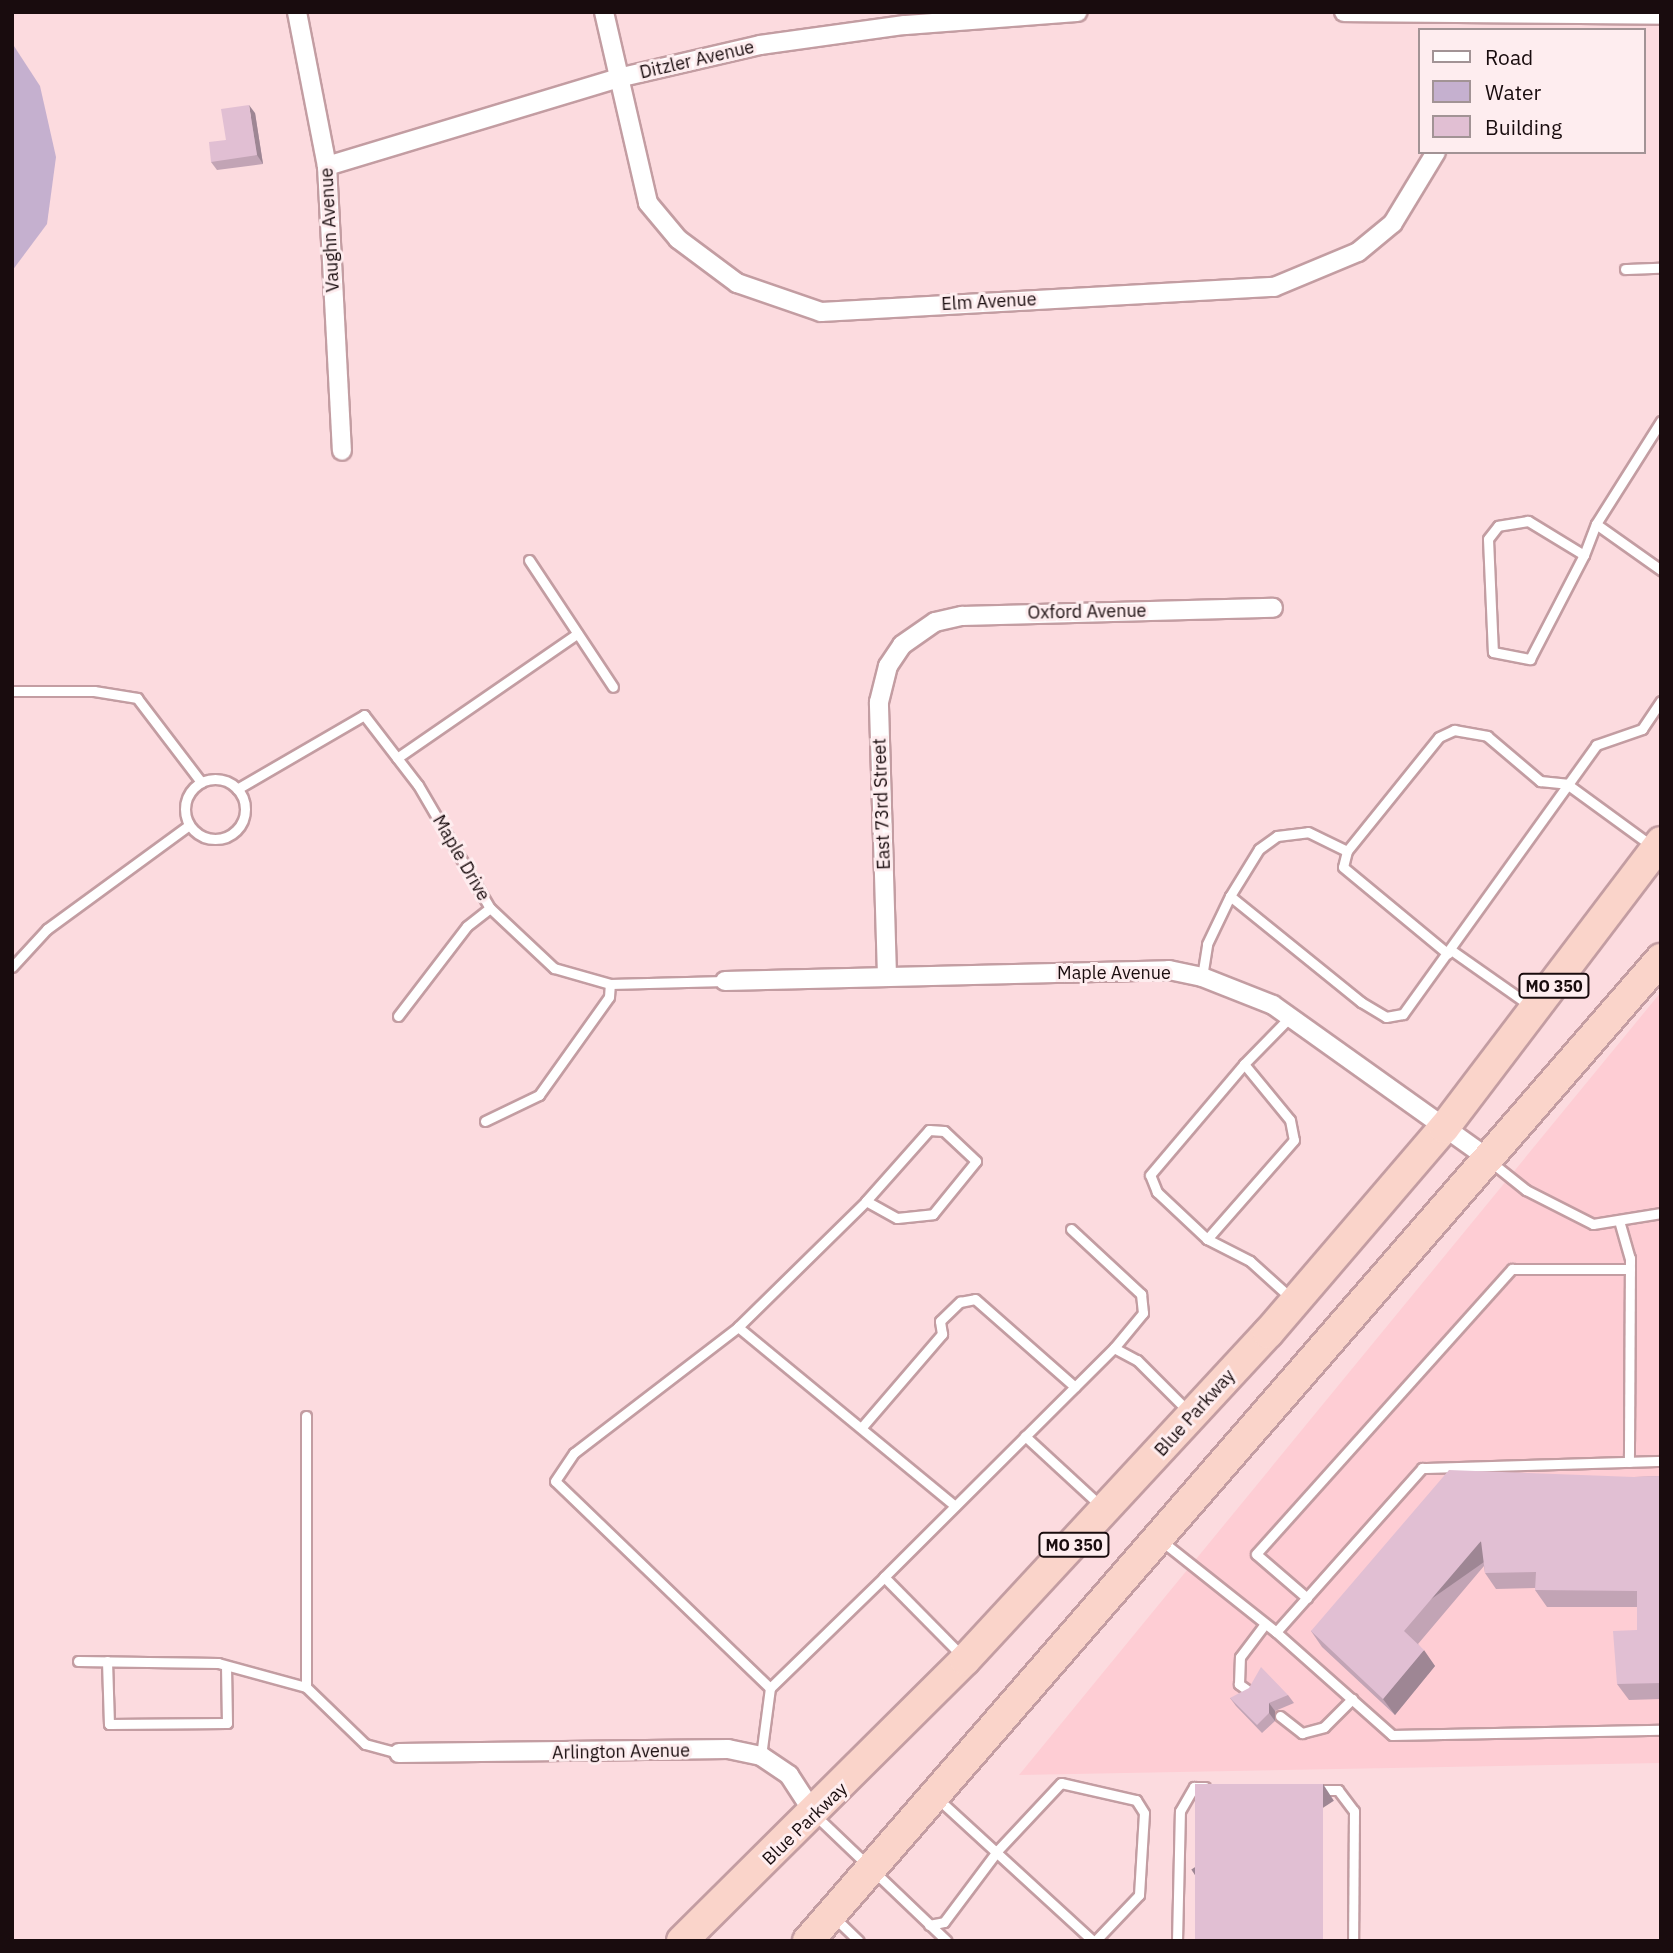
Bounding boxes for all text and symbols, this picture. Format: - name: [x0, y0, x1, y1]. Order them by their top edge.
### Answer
- legend: [1418, 28, 1645, 154]
- street label: Ditzler Avenue: [638, 36, 756, 84]
- text: Road: [1485, 43, 1533, 71]
- text: Water: [1485, 78, 1541, 106]
- text: Building: [1485, 113, 1562, 141]
- street label: Vaughn Avenue: [316, 167, 344, 293]
- street label: Elm Avenue: [941, 289, 1037, 315]
- street label: Oxford Avenue: [1027, 600, 1147, 624]
- street label: East 73rd Street: [869, 738, 895, 870]
- street label: Maple Drive: [428, 811, 494, 905]
- street label: Maple Avenue: [1057, 962, 1171, 984]
- road number: MO 350: [1517, 974, 1591, 998]
- street label: Blue Parkway: [1150, 1365, 1240, 1461]
- road number: MO 350: [1037, 1532, 1111, 1558]
- street label: Arlington Avenue: [552, 1740, 690, 1764]
- street label: Blue Parkway: [758, 1778, 852, 1870]

